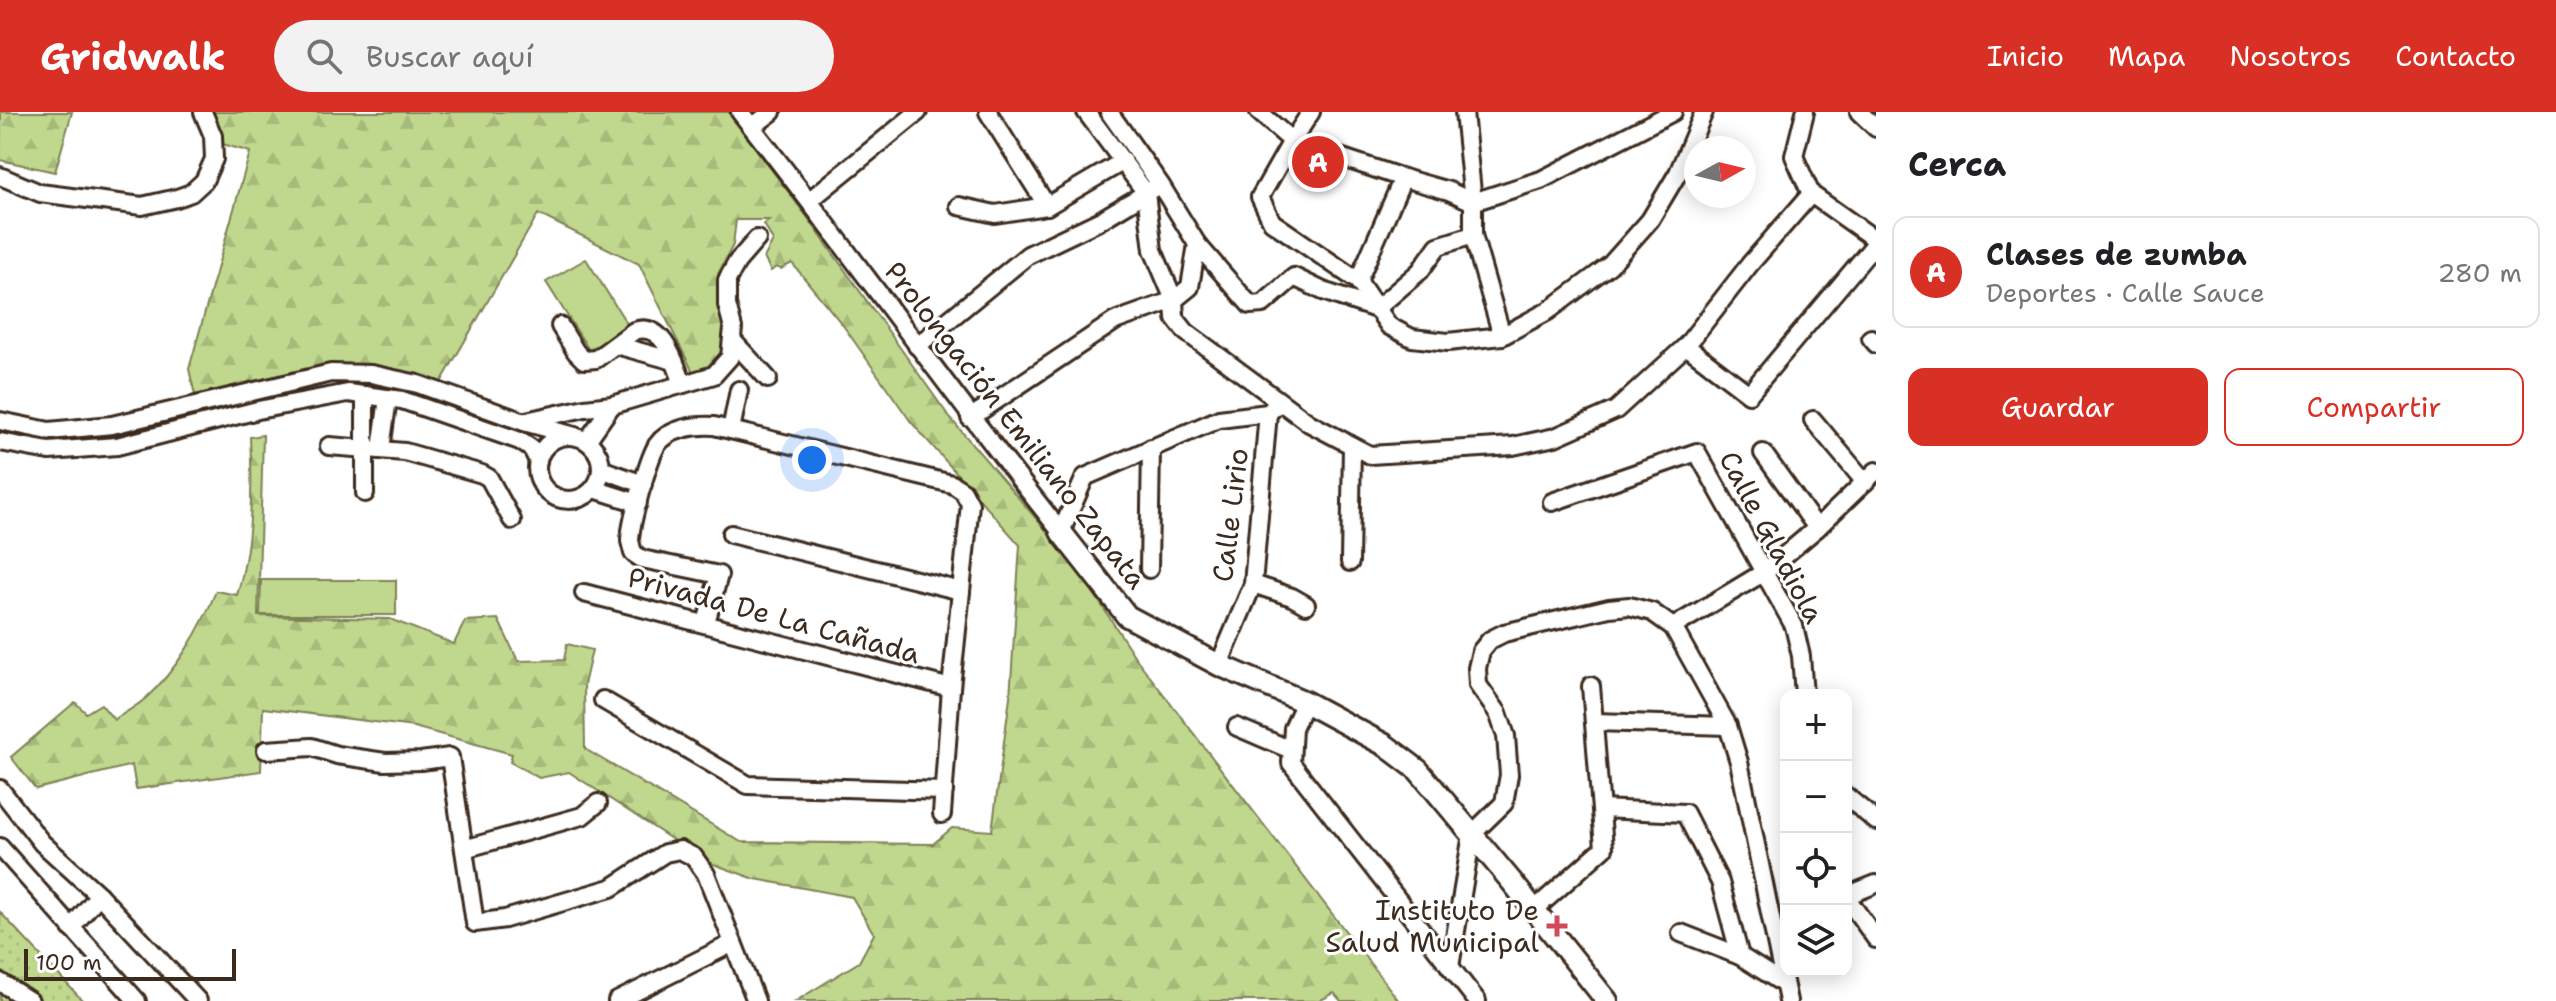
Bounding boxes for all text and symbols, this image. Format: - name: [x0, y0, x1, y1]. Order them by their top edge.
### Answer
- search box: [274, 20, 834, 92]
- text: Gridwalk: [40, 31, 226, 82]
- icon: search: [302, 34, 346, 78]
- text: Buscar aquí: [366, 36, 534, 77]
- text: Inicio: [1987, 37, 2064, 75]
- text: Mapa: [2108, 37, 2185, 75]
- text: Nosotros: [2229, 37, 2351, 75]
- text: Contacto: [2395, 37, 2516, 75]
- pin: A: [1292, 132, 1344, 192]
- north arrow: [1684, 136, 1756, 208]
- text: Cerca: [1908, 141, 2006, 187]
- text: Clases de zumba: [1986, 234, 2247, 275]
- street label: Prolongación Emiliano Zapata: [876, 254, 1156, 596]
- text: A: [1926, 255, 1946, 290]
- text: 280 m: [2437, 255, 2522, 290]
- text: Deportes · Calle Sauce: [1986, 275, 2265, 310]
- button: Guardar: [1908, 368, 2208, 446]
- button: Compartir: [2224, 368, 2524, 446]
- your location: [792, 440, 832, 480]
- street label: Calle Gladiola: [1711, 444, 1833, 630]
- street label: Calle Lirio: [1203, 446, 1257, 584]
- street label: Privada De La Cañada: [624, 558, 924, 672]
- map controls: [1780, 689, 1852, 977]
- button: +: [1780, 689, 1852, 761]
- button: −: [1780, 761, 1852, 833]
- button: locate: [1780, 833, 1852, 905]
- place label: Instituto De Salud Municipal: [1325, 891, 1540, 961]
- button: layers: [1780, 905, 1852, 977]
- marker: Instituto De Salud Municipal: [1546, 915, 1568, 937]
- scale bar: [24, 945, 236, 981]
- text: 100 m: [36, 948, 102, 977]

